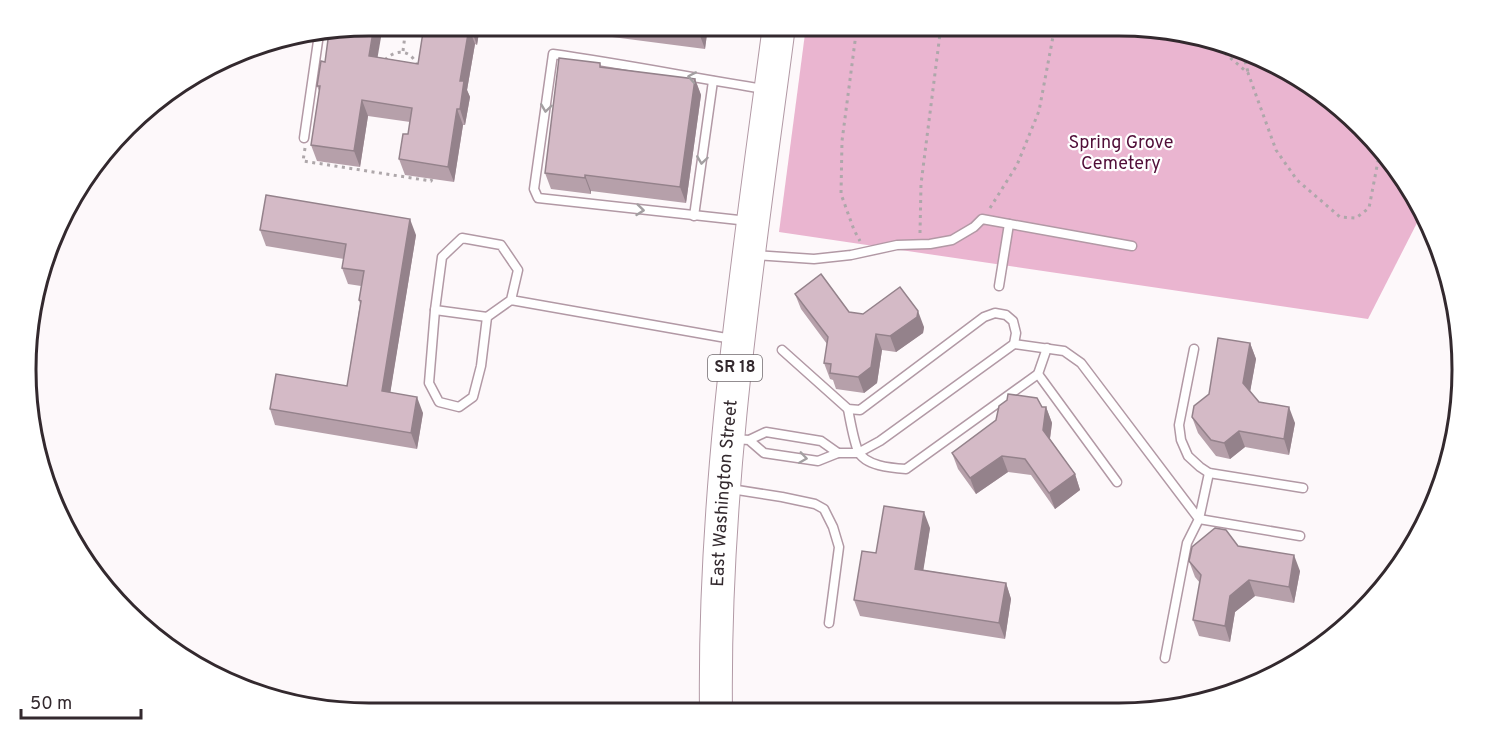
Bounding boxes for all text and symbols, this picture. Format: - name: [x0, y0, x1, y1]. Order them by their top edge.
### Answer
- one-way arrow: [687, 71, 697, 84]
- one-way arrow: [540, 103, 552, 112]
- park label: Spring Grove Cemetery: [1069, 132, 1173, 176]
- one-way arrow: [696, 155, 709, 165]
- one-way arrow: [635, 203, 645, 216]
- road number: SR 18: [708, 355, 762, 381]
- street label: East Washington Street: [706, 399, 743, 587]
- one-way arrow: [798, 452, 807, 464]
- scale bar: [21, 682, 141, 720]
- text: 50 m: [30, 693, 72, 716]

